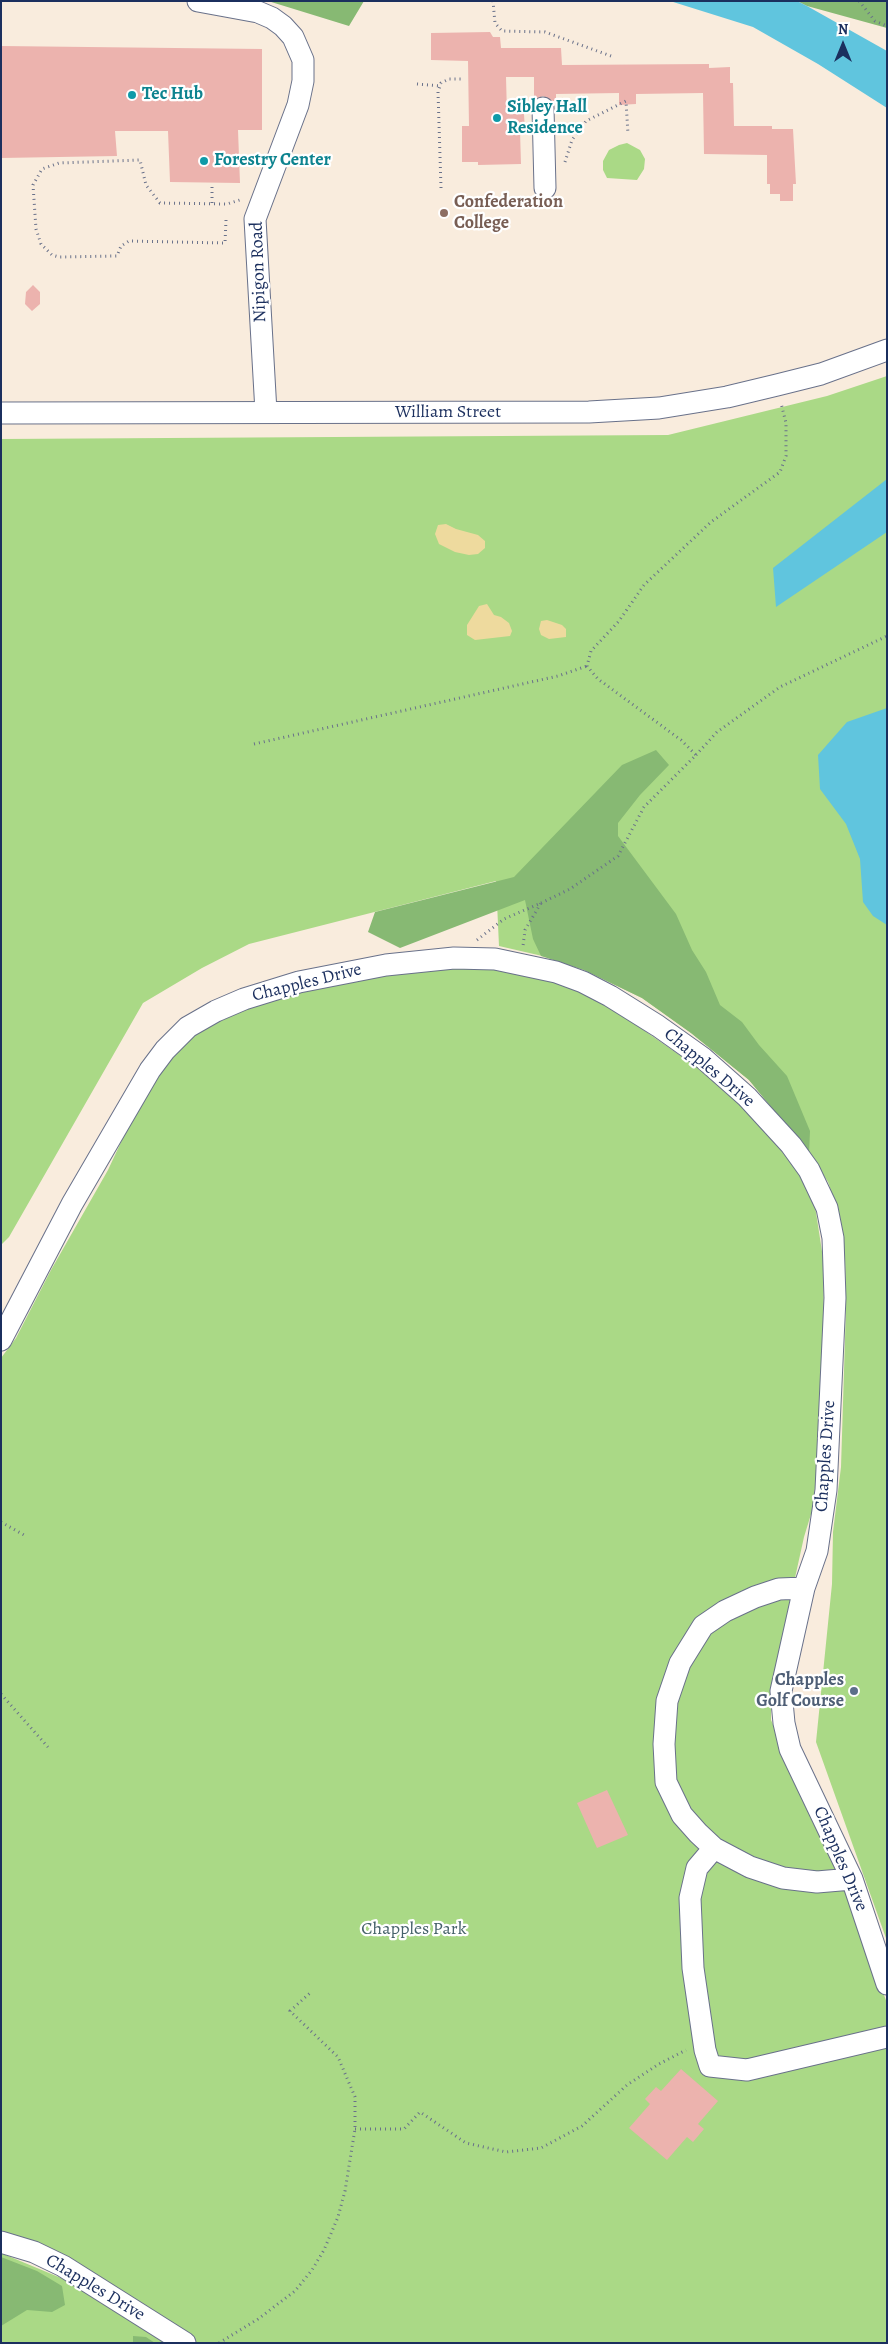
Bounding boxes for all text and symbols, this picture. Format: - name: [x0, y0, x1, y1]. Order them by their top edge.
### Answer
- north arrow: [818, 20, 868, 70]
- text: N: [838, 20, 848, 39]
- place label: Tec Hub: [142, 84, 203, 106]
- marker: Tec Hub: [126, 89, 138, 101]
- place label: Sibley Hall Residence: [507, 97, 587, 140]
- marker: Sibley Hall Residence: [491, 112, 503, 124]
- place label: Forestry Center: [214, 150, 331, 172]
- marker: Forestry Center: [198, 155, 210, 167]
- place label: Confederation College: [454, 192, 563, 234]
- marker: Confederation College: [438, 207, 450, 219]
- street label: Nipigon Road: [246, 221, 272, 323]
- street label: William Street: [395, 402, 501, 424]
- street label: Chapples Drive: [250, 959, 364, 1007]
- street label: Chapples Drive: [659, 1024, 759, 1112]
- street label: Chapples Drive: [811, 1399, 841, 1513]
- place label: Chapples Golf Course: [756, 1670, 844, 1712]
- marker: Chapples Golf Course: [848, 1685, 860, 1697]
- street label: Chapples Drive: [808, 1803, 872, 1915]
- park label: Chapples Park: [361, 1919, 467, 1941]
- street label: Chapples Drive: [41, 2250, 149, 2326]

